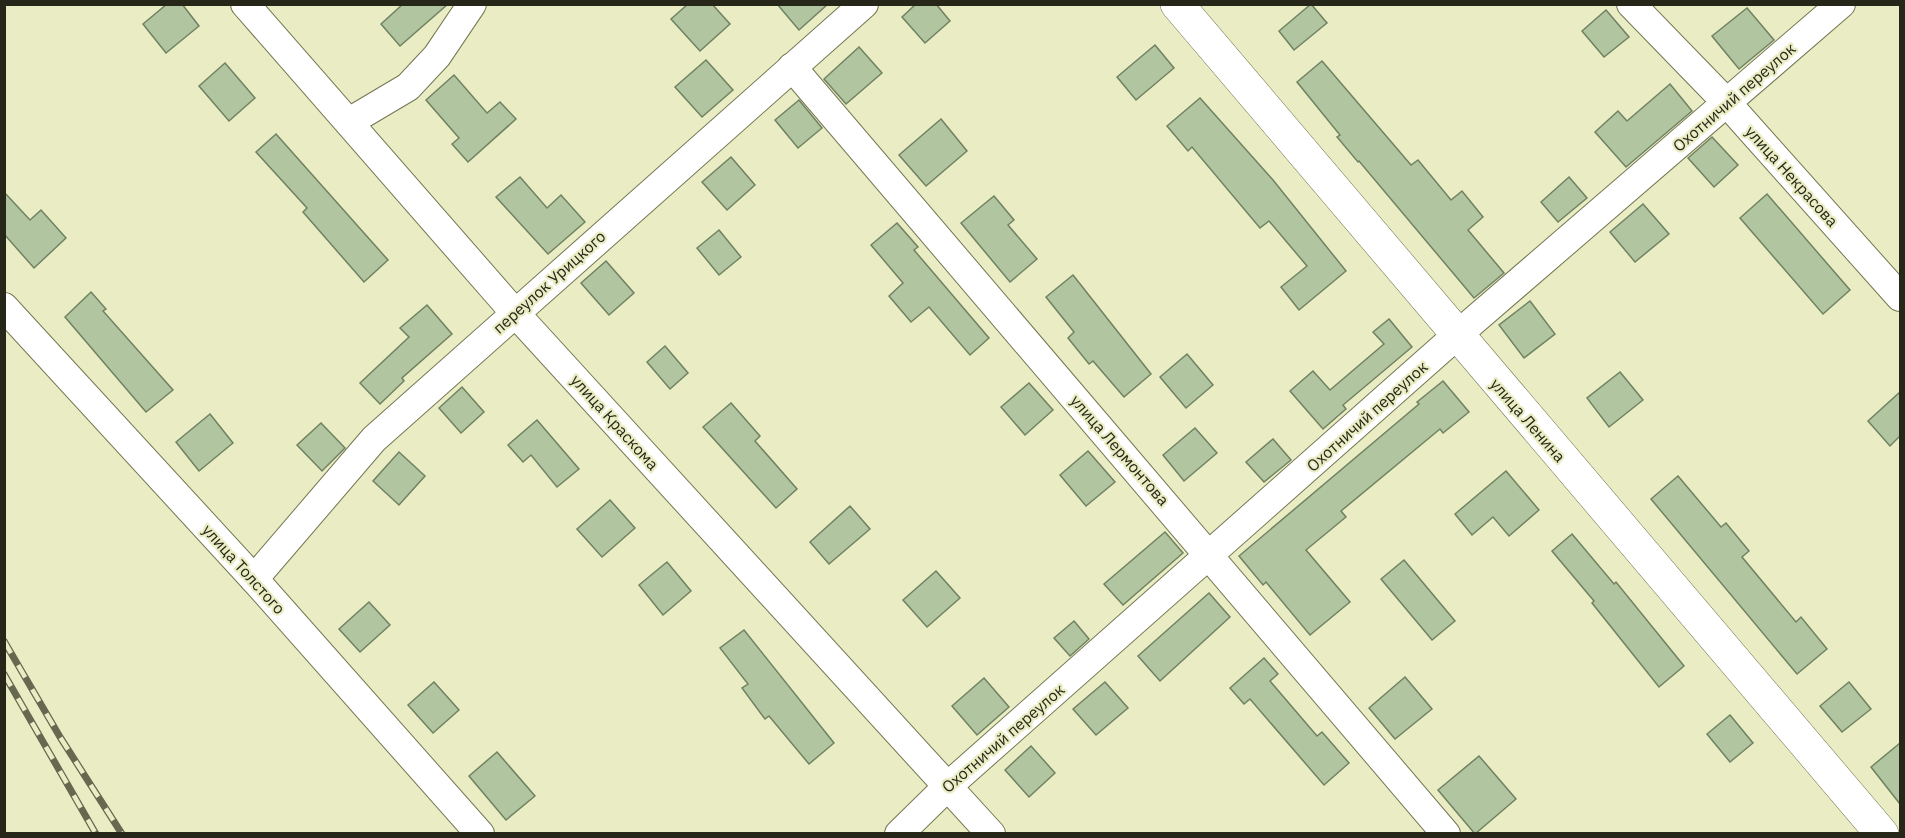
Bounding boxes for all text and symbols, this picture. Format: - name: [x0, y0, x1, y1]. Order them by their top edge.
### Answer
- street label: Охотничий переулок: [1669, 38, 1800, 156]
- street label: улица Некрасова: [1741, 121, 1843, 231]
- street label: переулок Урицкого: [489, 226, 609, 338]
- street label: Охотничий переулок: [1302, 356, 1432, 476]
- street label: улица Краскома: [567, 370, 663, 474]
- street label: улица Ленина: [1486, 374, 1570, 466]
- street label: улица Лермонтова: [1066, 390, 1174, 510]
- street label: улица Толстого: [198, 520, 290, 618]
- street label: Охотничий переулок: [938, 679, 1069, 797]

